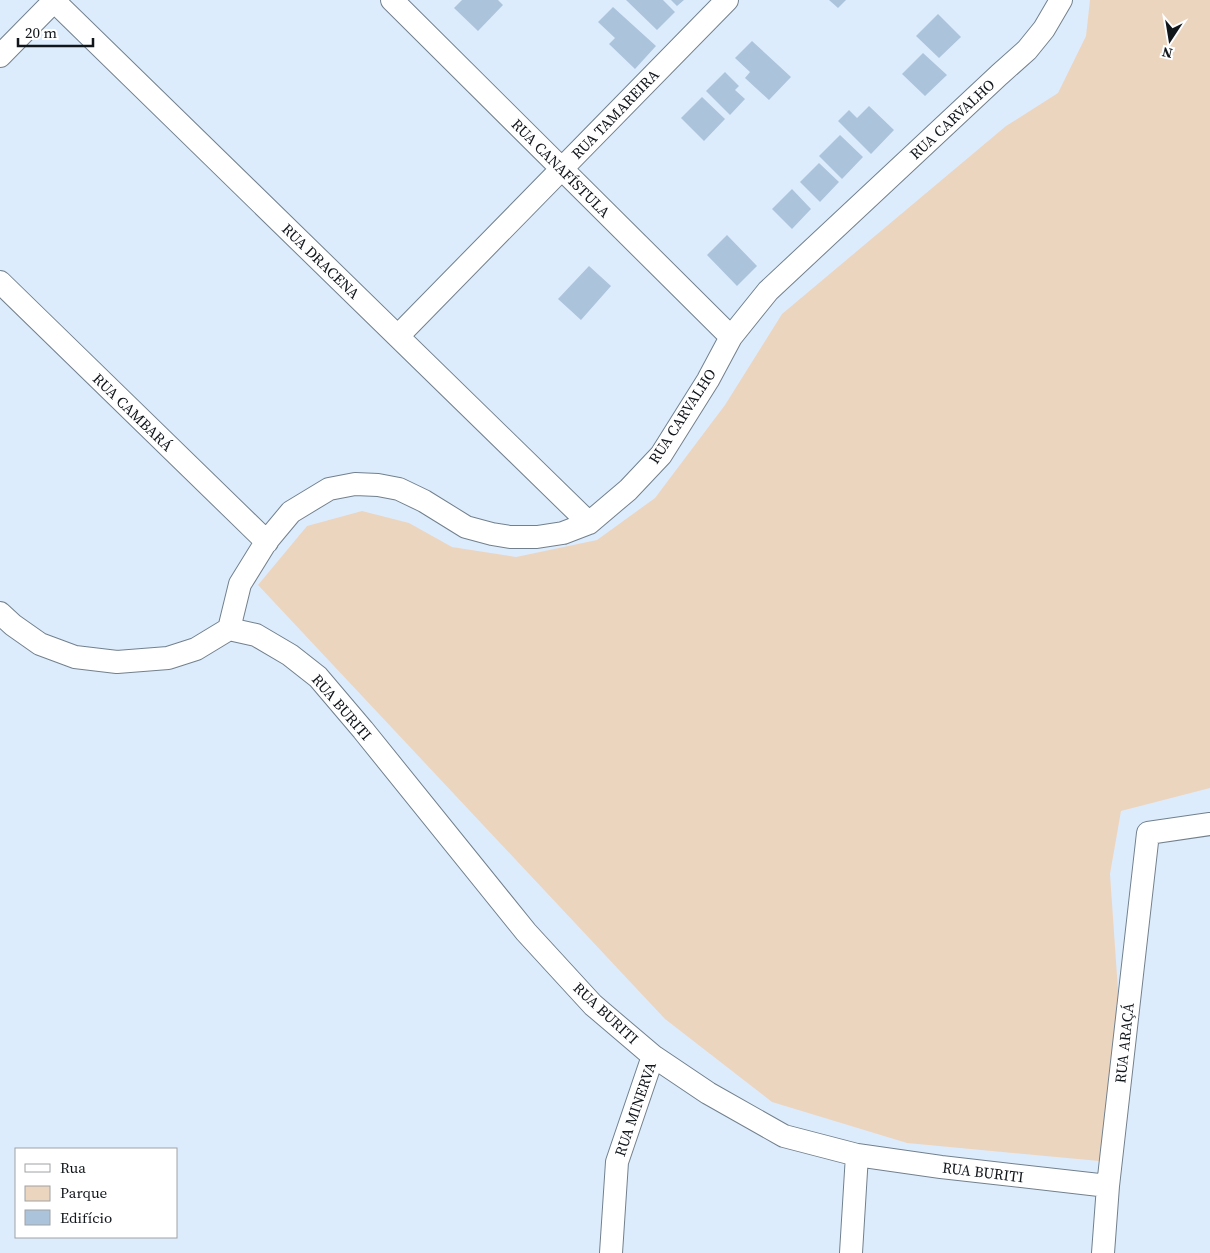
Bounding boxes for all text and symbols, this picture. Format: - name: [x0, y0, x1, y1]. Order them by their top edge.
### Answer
- scale bar: [18, 15, 92, 47]
- north arrow: [1145, 15, 1195, 65]
- text: 20 m: [25, 22, 57, 43]
- text: N: [1160, 42, 1174, 64]
- street label: RUA TAMAREIRA: [567, 64, 663, 164]
- street label: RUA CARVALHO: [905, 74, 999, 164]
- street label: RUA CANAFÍSTULA: [507, 114, 615, 222]
- street label: RUA DRACENA: [277, 218, 365, 304]
- street label: RUA CARVALHO: [643, 364, 721, 468]
- street label: RUA CAMBARÁ: [88, 368, 178, 456]
- street label: RUA BURITI: [307, 669, 377, 745]
- street label: RUA BURITI: [569, 977, 643, 1049]
- street label: RUA ARAÇÁ: [1109, 1002, 1139, 1084]
- street label: RUA MINERVA: [609, 1059, 661, 1159]
- legend: [15, 1148, 178, 1238]
- text: Rua: [60, 1157, 86, 1178]
- street label: RUA BURITI: [941, 1157, 1025, 1187]
- text: Parque: [60, 1182, 108, 1203]
- text: Edifício: [60, 1207, 112, 1228]

